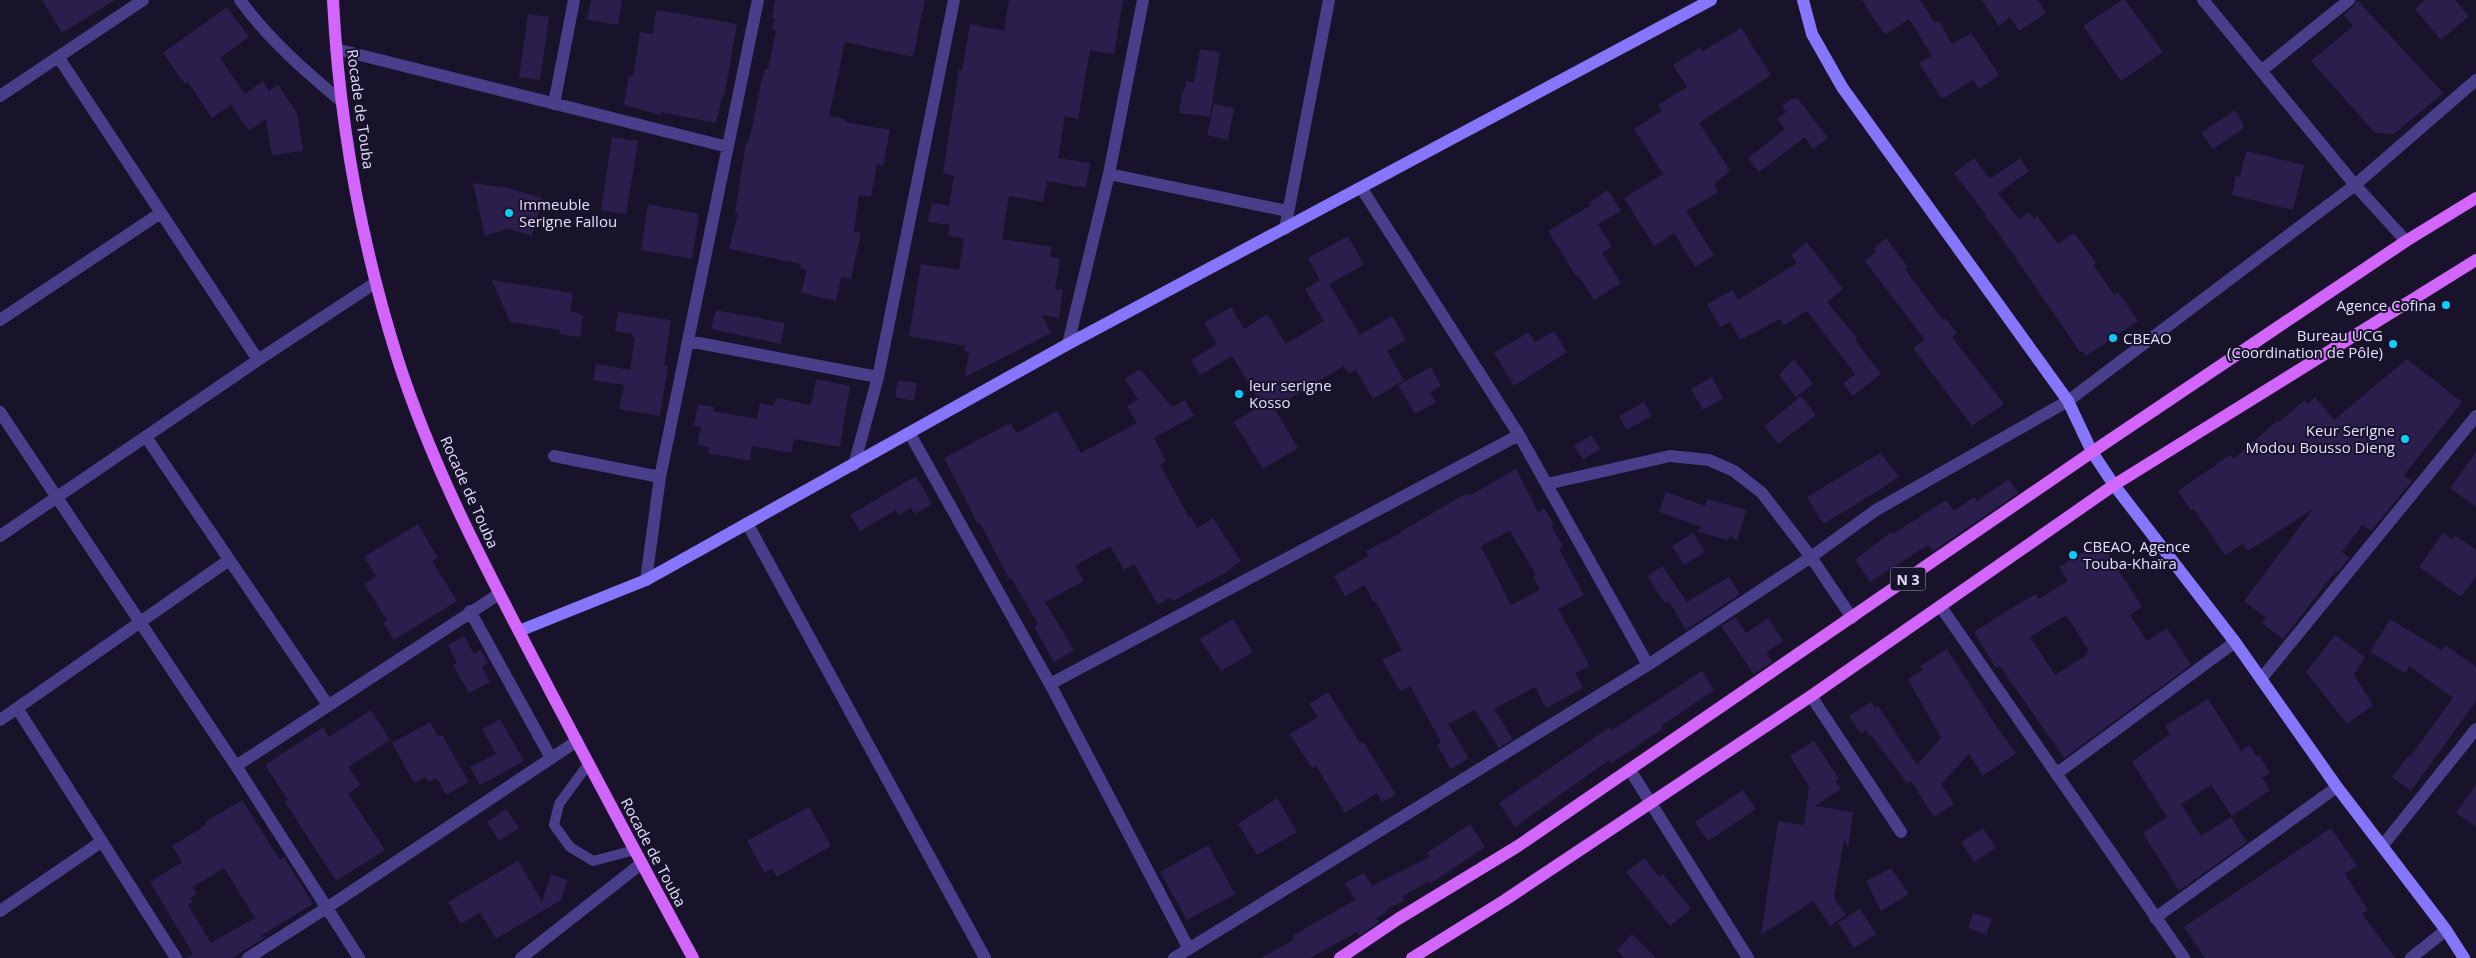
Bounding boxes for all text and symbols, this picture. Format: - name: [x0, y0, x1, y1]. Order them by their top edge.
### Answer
- street label: Rocade de Touba: [343, 48, 379, 170]
- place label: Immeuble Serigne Fallou: [519, 194, 617, 231]
- marker: Immeuble Serigne Fallou: [503, 207, 515, 219]
- place label: Agence Cofina: [2336, 295, 2436, 315]
- marker: Agence Cofina: [2440, 299, 2452, 311]
- place label: Bureau UCG (Coordination de Pôle): [2227, 325, 2383, 362]
- place label: CBEAO: [2123, 328, 2172, 348]
- marker: CBEAO: [2107, 332, 2119, 344]
- marker: Bureau UCG (Coordination de Pôle): [2387, 338, 2399, 350]
- place label: leur serigne Kosso: [1249, 375, 1332, 412]
- marker: leur serigne Kosso: [1233, 388, 1245, 400]
- place label: Keur Serigne Modou Bousso Dieng: [2246, 420, 2395, 457]
- street label: Rocade de Touba: [436, 433, 504, 551]
- marker: Keur Serigne Modou Bousso Dieng: [2399, 433, 2411, 445]
- place label: CBEAO, Agence Touba-Khaïra: [2083, 536, 2190, 573]
- marker: CBEAO, Agence Touba-Khaïra: [2067, 549, 2079, 561]
- road number: N 3: [1890, 568, 1926, 590]
- street label: Rocade de Touba: [617, 794, 691, 910]

